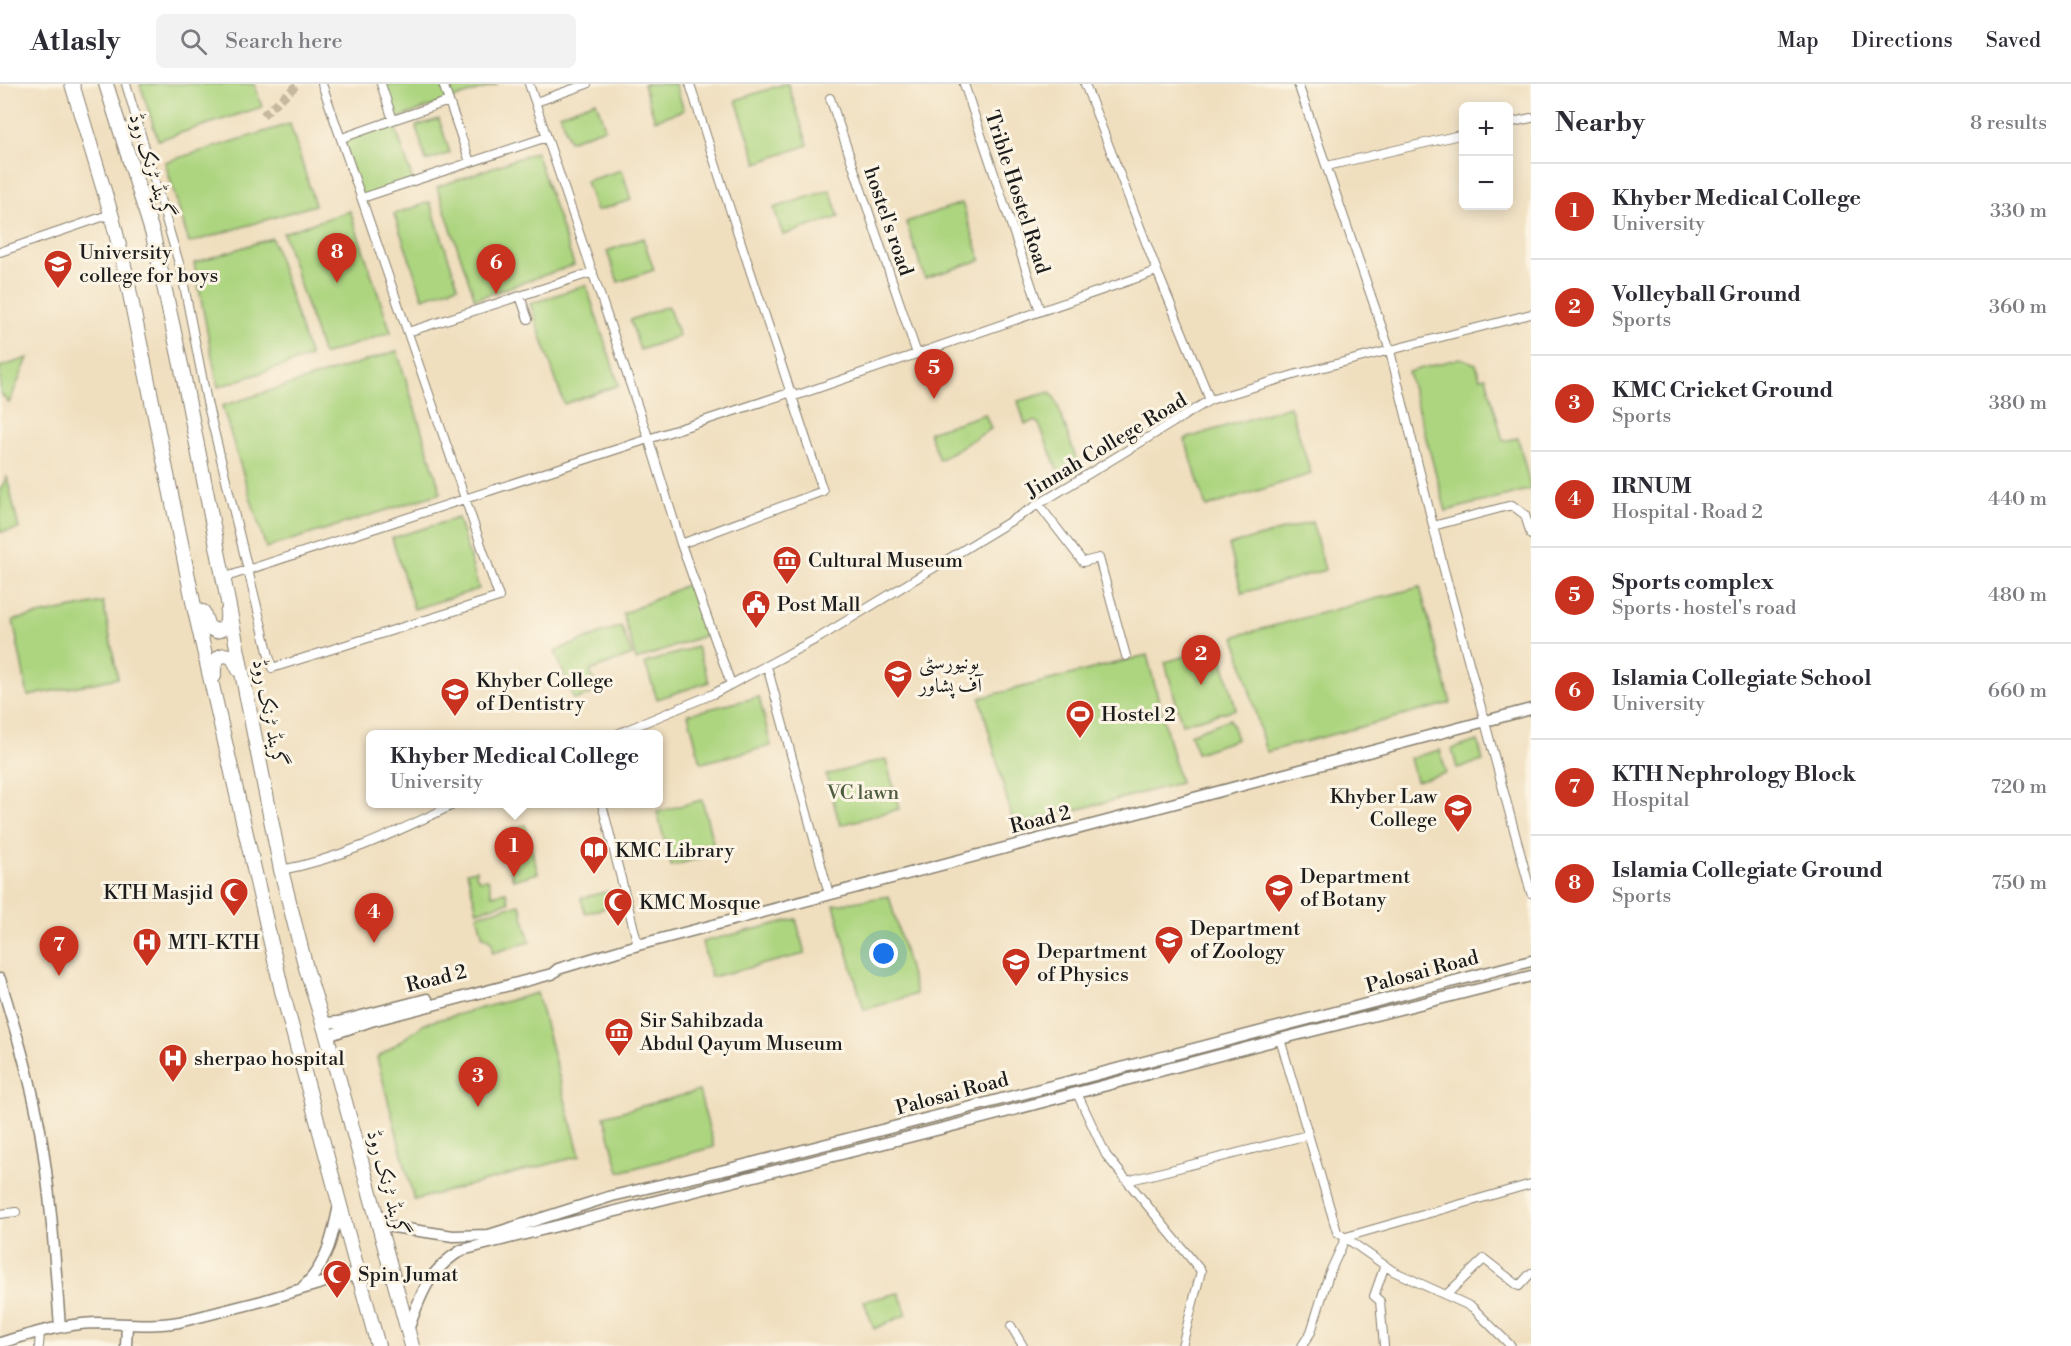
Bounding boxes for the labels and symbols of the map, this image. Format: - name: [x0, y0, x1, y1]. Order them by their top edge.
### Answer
- street label: Trible Hostel Road: [978, 108, 1055, 278]
- street label: گرینڈ ٹرنک روڈ: [123, 110, 180, 222]
- street label: hostel's road: [857, 164, 918, 280]
- pin: 8: [318, 234, 356, 283]
- place label: University college for boys: [79, 241, 218, 289]
- pin: 6: [476, 244, 516, 294]
- school or university icon: University college for boys: [42, 248, 74, 290]
- pin: 5: [914, 350, 954, 399]
- street label: Jinnah College Road: [1021, 388, 1192, 505]
- museum icon: Cultural Museum: [771, 544, 803, 586]
- place label: Cultural Museum: [808, 549, 964, 574]
- public building icon: Post Mall: [740, 588, 772, 630]
- place label: Post Mall: [777, 593, 860, 618]
- pin: 2: [1182, 636, 1220, 685]
- place label: یونیورسٹی آف پشاور: [917, 651, 985, 699]
- street label: گرینڈ ٹرنک روڈ: [246, 657, 293, 769]
- school or university icon: یونیورسٹی آف پشاور: [882, 658, 914, 700]
- place label: Khyber College of Dentistry: [476, 669, 613, 717]
- school or university icon: Khyber College of Dentistry: [439, 676, 471, 718]
- sports icon: Hostel 2: [1064, 698, 1096, 740]
- place label: Hostel 2: [1101, 703, 1176, 728]
- park label: VC lawn: [826, 781, 899, 806]
- place label: Khyber Law College: [1330, 785, 1438, 833]
- school or university icon: Khyber Law College: [1442, 792, 1474, 834]
- street label: Road 2: [1007, 801, 1073, 840]
- pin: 1: [494, 828, 534, 877]
- library icon: KMC Library: [578, 834, 610, 876]
- place label: KMC Library: [615, 839, 734, 864]
- place label: Department of Botany: [1300, 865, 1410, 913]
- school or university icon: Department of Botany: [1263, 872, 1295, 914]
- mosque icon: KTH Masjid: [218, 876, 250, 918]
- place label: KTH Masjid: [103, 881, 214, 906]
- mosque icon: KMC Mosque: [602, 886, 634, 928]
- place label: KMC Mosque: [639, 891, 761, 916]
- pin: 4: [354, 894, 394, 943]
- place label: Department of Zoology: [1190, 917, 1300, 965]
- school or university icon: Department of Zoology: [1153, 924, 1185, 966]
- pin: 7: [40, 926, 78, 976]
- hospital icon: MTI-KTH: [131, 926, 163, 968]
- place label: MTI-KTH: [168, 931, 260, 956]
- your location: [869, 939, 898, 968]
- place label: Department of Physics: [1037, 940, 1147, 988]
- street label: Palosai Road: [1363, 945, 1482, 1000]
- school or university icon: Department of Physics: [1000, 946, 1032, 988]
- street label: Road 2: [403, 960, 469, 999]
- place label: Sir Sahibzada Abdul Qayum Museum: [639, 1009, 843, 1057]
- museum icon: Sir Sahibzada Abdul Qayum Museum: [603, 1016, 635, 1058]
- hospital icon: sherpao hospital: [157, 1042, 189, 1084]
- place label: sherpao hospital: [194, 1047, 344, 1072]
- pin: 3: [458, 1058, 498, 1107]
- street label: Palosai Road: [893, 1067, 1012, 1122]
- street label: گرینڈ ٹرنک روڈ: [360, 1127, 415, 1239]
- mosque icon: Spin Jumat: [321, 1258, 353, 1300]
- place label: Spin Jumat: [358, 1263, 458, 1288]

